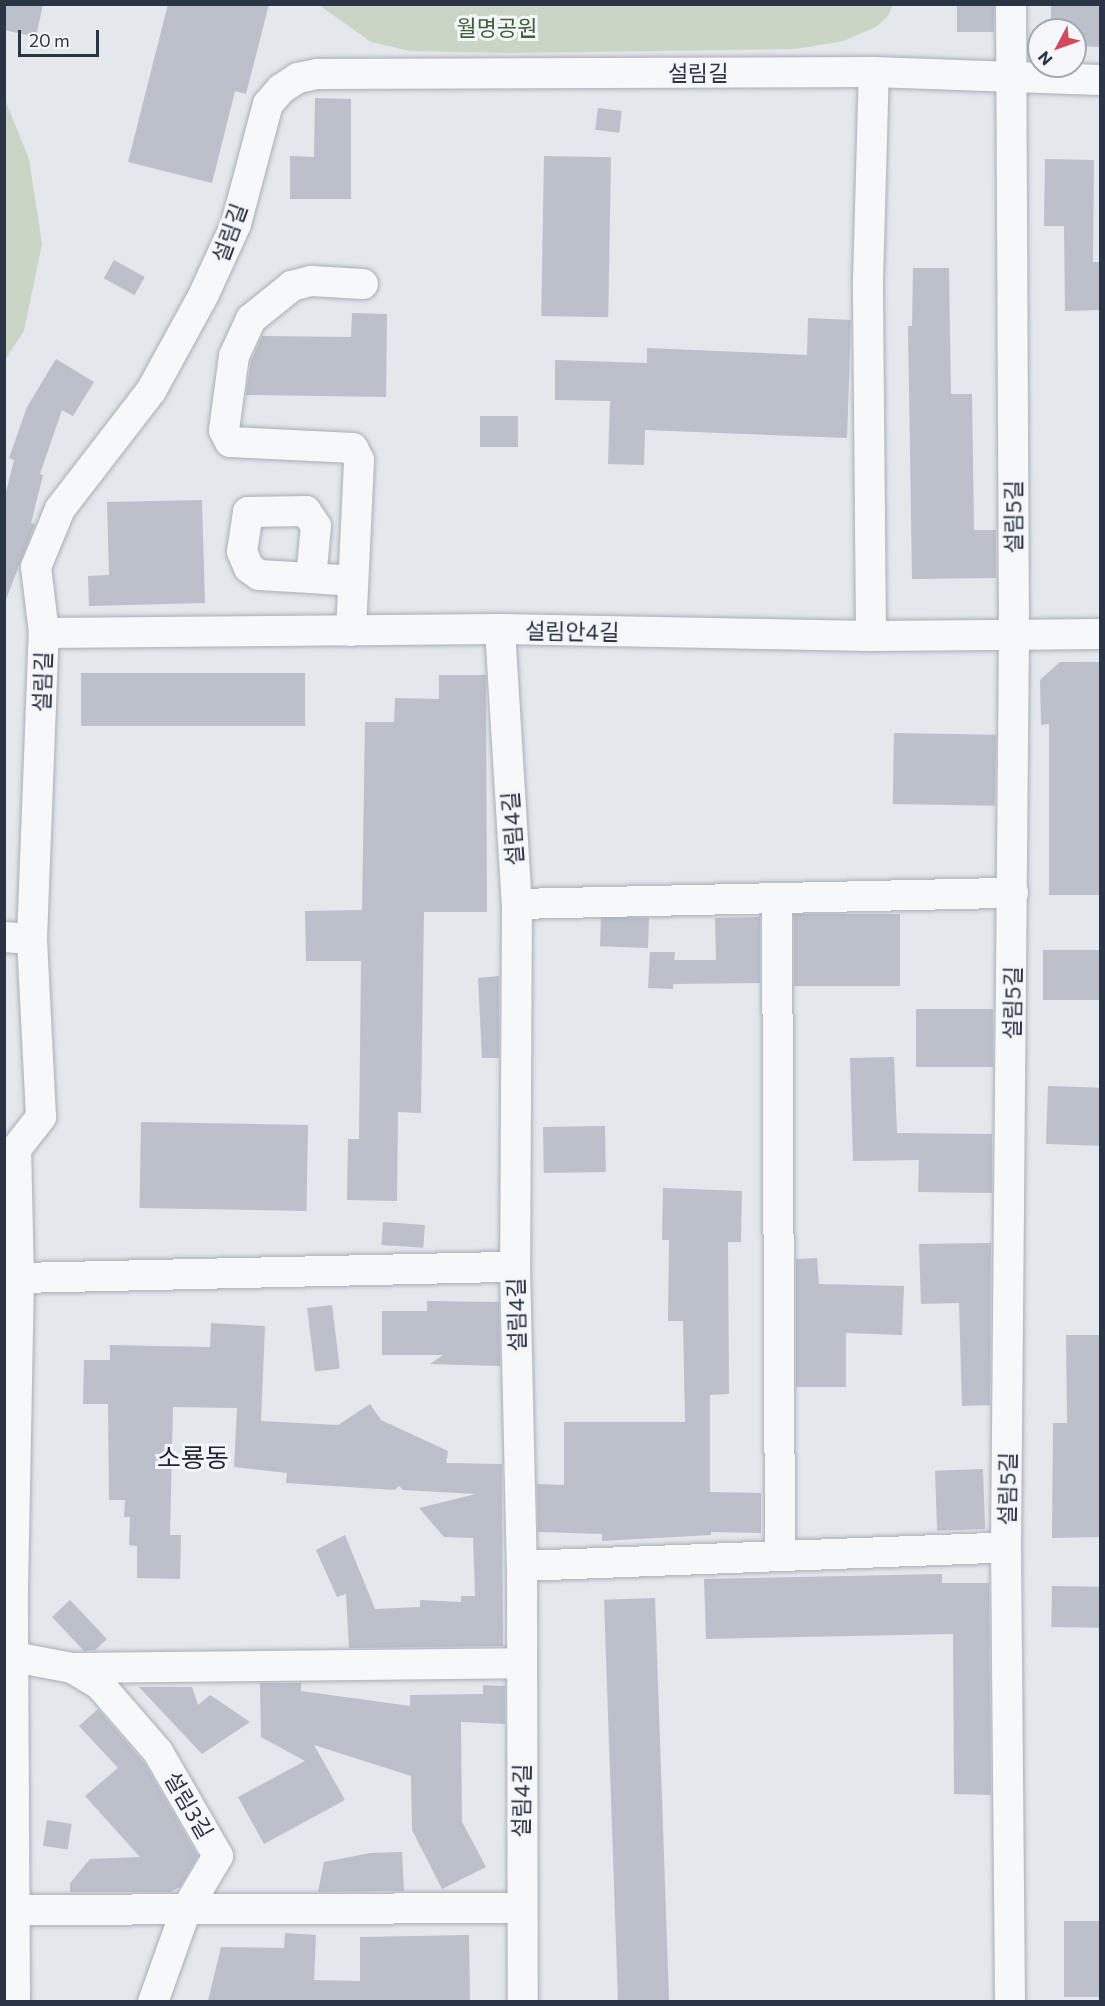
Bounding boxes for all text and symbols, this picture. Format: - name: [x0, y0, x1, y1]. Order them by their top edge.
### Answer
- park label: 월명공원: [457, 15, 537, 41]
- scale bar: [21, 18, 102, 56]
- north arrow: [1027, 18, 1087, 78]
- text: 20 m: [29, 29, 70, 51]
- text: N: [1033, 48, 1056, 70]
- street label: 설림길: [668, 60, 728, 86]
- street label: 설림길: [206, 200, 252, 266]
- street label: 설림5길: [1000, 480, 1026, 554]
- street label: 설림안4길: [525, 617, 619, 645]
- street label: 설림길: [28, 651, 56, 713]
- street label: 설림4길: [496, 791, 528, 867]
- street label: 설림5길: [998, 966, 1026, 1040]
- street label: 설림4길: [502, 1278, 530, 1352]
- district label: 소룡동: [157, 1441, 229, 1473]
- street label: 설림5길: [993, 1452, 1021, 1526]
- street label: 설림4길: [507, 1764, 535, 1838]
- street label: 설림3길: [159, 1767, 219, 1843]

